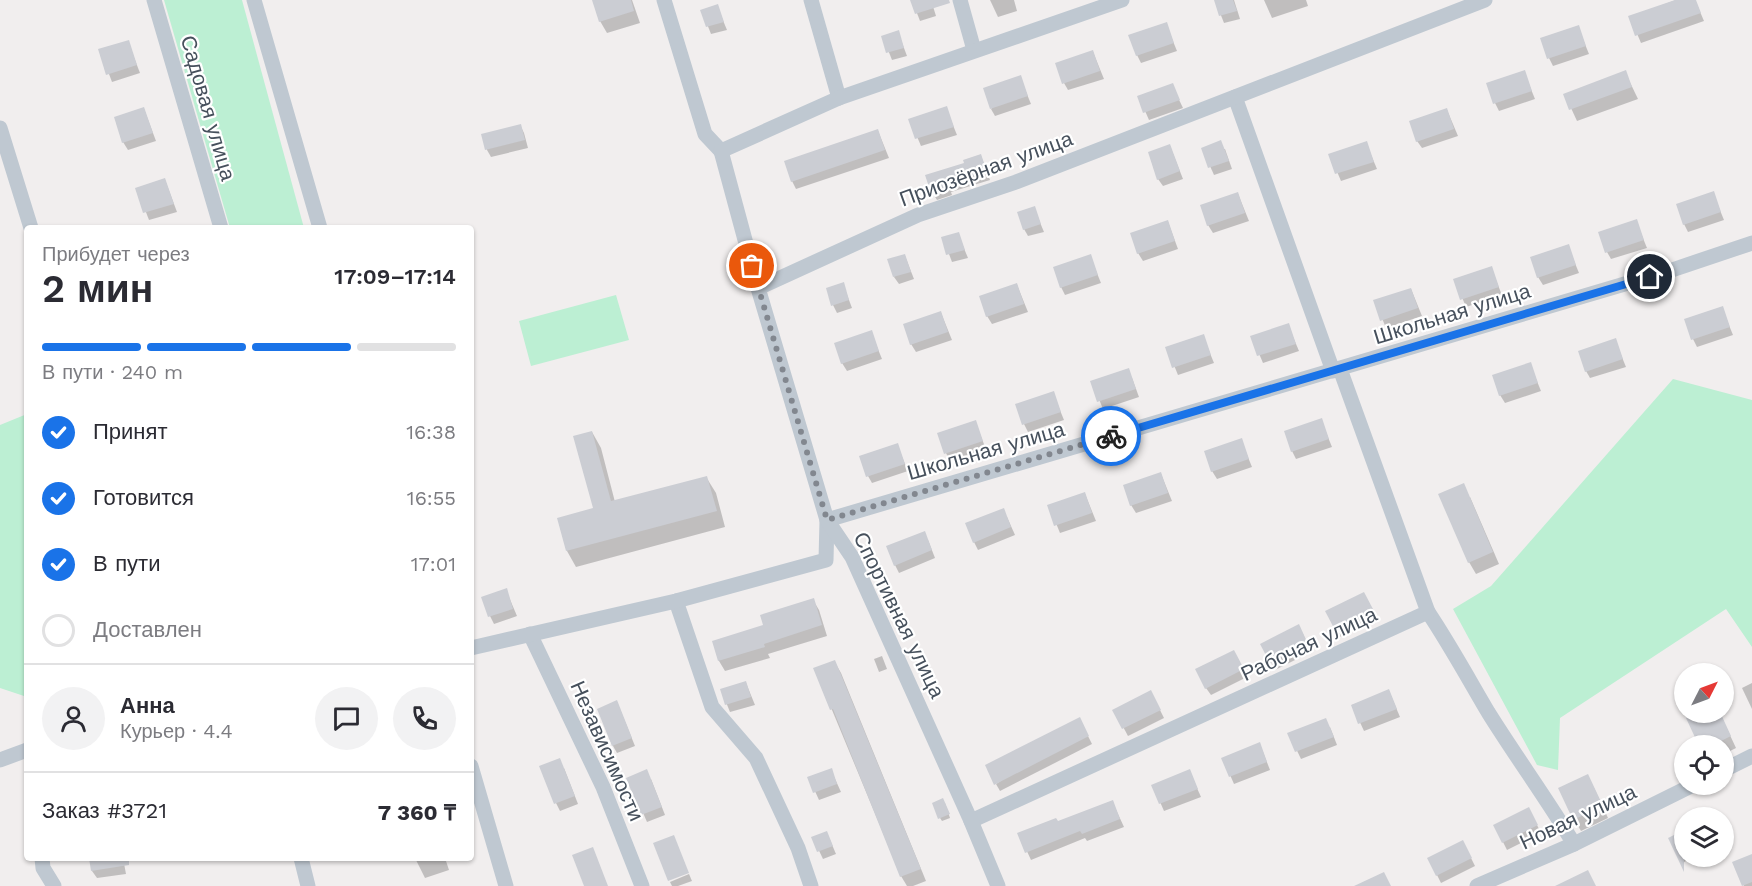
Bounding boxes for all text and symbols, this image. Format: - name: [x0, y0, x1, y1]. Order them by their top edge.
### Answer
- street label: Садовая улица: [176, 32, 241, 184]
- street label: Приозёрная улица: [896, 125, 1076, 211]
- pin: [726, 240, 777, 291]
- text: Прибудет через: [42, 242, 190, 266]
- icon: bag: [735, 249, 768, 282]
- pin: [1624, 251, 1675, 302]
- icon: home: [1633, 260, 1666, 293]
- text: 17:09–17:14: [334, 264, 456, 289]
- text: 2 мин: [42, 266, 153, 311]
- street label: Школьная улица: [1370, 278, 1534, 349]
- text: В пути · 240 m: [42, 360, 183, 384]
- courier: [1081, 406, 1141, 466]
- icon: check: [42, 416, 75, 449]
- street label: Школьная улица: [904, 416, 1068, 485]
- text: Принят: [93, 419, 167, 444]
- text: 16:38: [406, 420, 456, 444]
- icon: bike: [1095, 420, 1128, 453]
- icon: check: [42, 482, 75, 515]
- text: Готовится: [93, 485, 194, 510]
- text: 16:55: [407, 486, 456, 510]
- street label: Спортивная улица: [848, 528, 951, 702]
- icon: check: [42, 548, 75, 581]
- text: В пути: [93, 551, 160, 576]
- text: 17:01: [411, 552, 456, 576]
- street label: Рабочая улица: [1237, 601, 1381, 686]
- text: Доставлен: [93, 617, 202, 642]
- north arrow: [1674, 663, 1734, 723]
- map controls: [1674, 663, 1734, 867]
- street label: Независимости: [565, 677, 650, 825]
- button: person: [42, 687, 105, 750]
- button: chat: [315, 687, 378, 750]
- button: phone: [393, 687, 456, 750]
- text: Анна: [120, 693, 175, 718]
- text: Курьер · 4.4: [120, 719, 233, 743]
- button: locate: [1674, 735, 1734, 795]
- street label: Новая улица: [1516, 779, 1640, 854]
- text: Заказ #3721: [42, 798, 167, 823]
- text: 7 360 ₸: [378, 800, 456, 825]
- button: layers: [1674, 807, 1734, 867]

